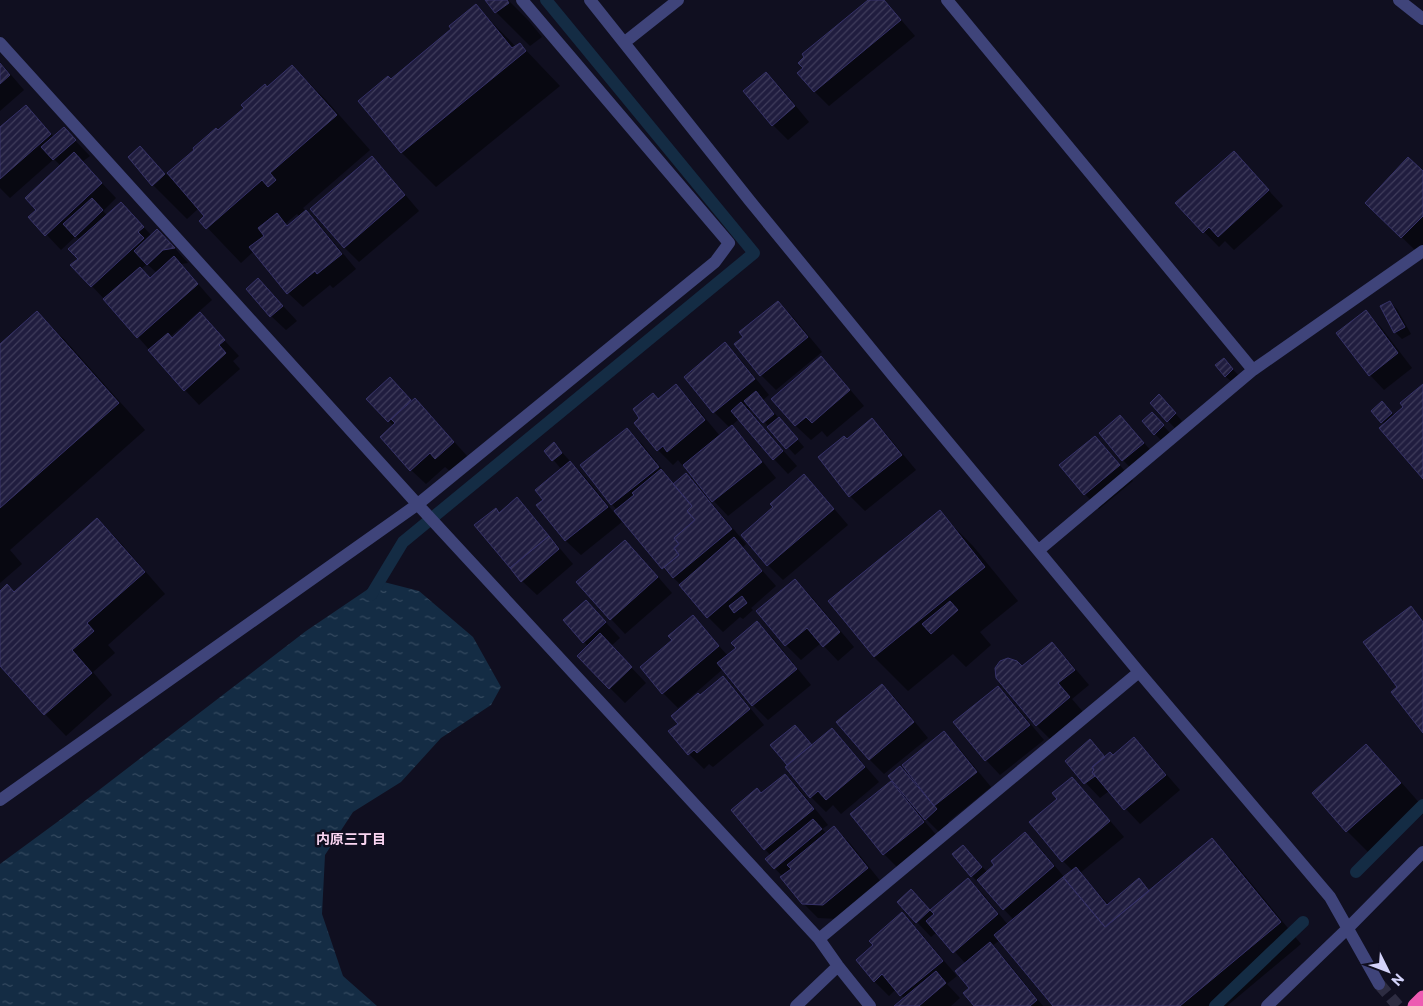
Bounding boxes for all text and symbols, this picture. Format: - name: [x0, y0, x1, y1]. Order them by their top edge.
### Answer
- district label: 内原三丁目: [316, 830, 386, 847]
- north arrow: [1363, 946, 1413, 996]
- text: N: [1388, 970, 1408, 990]

